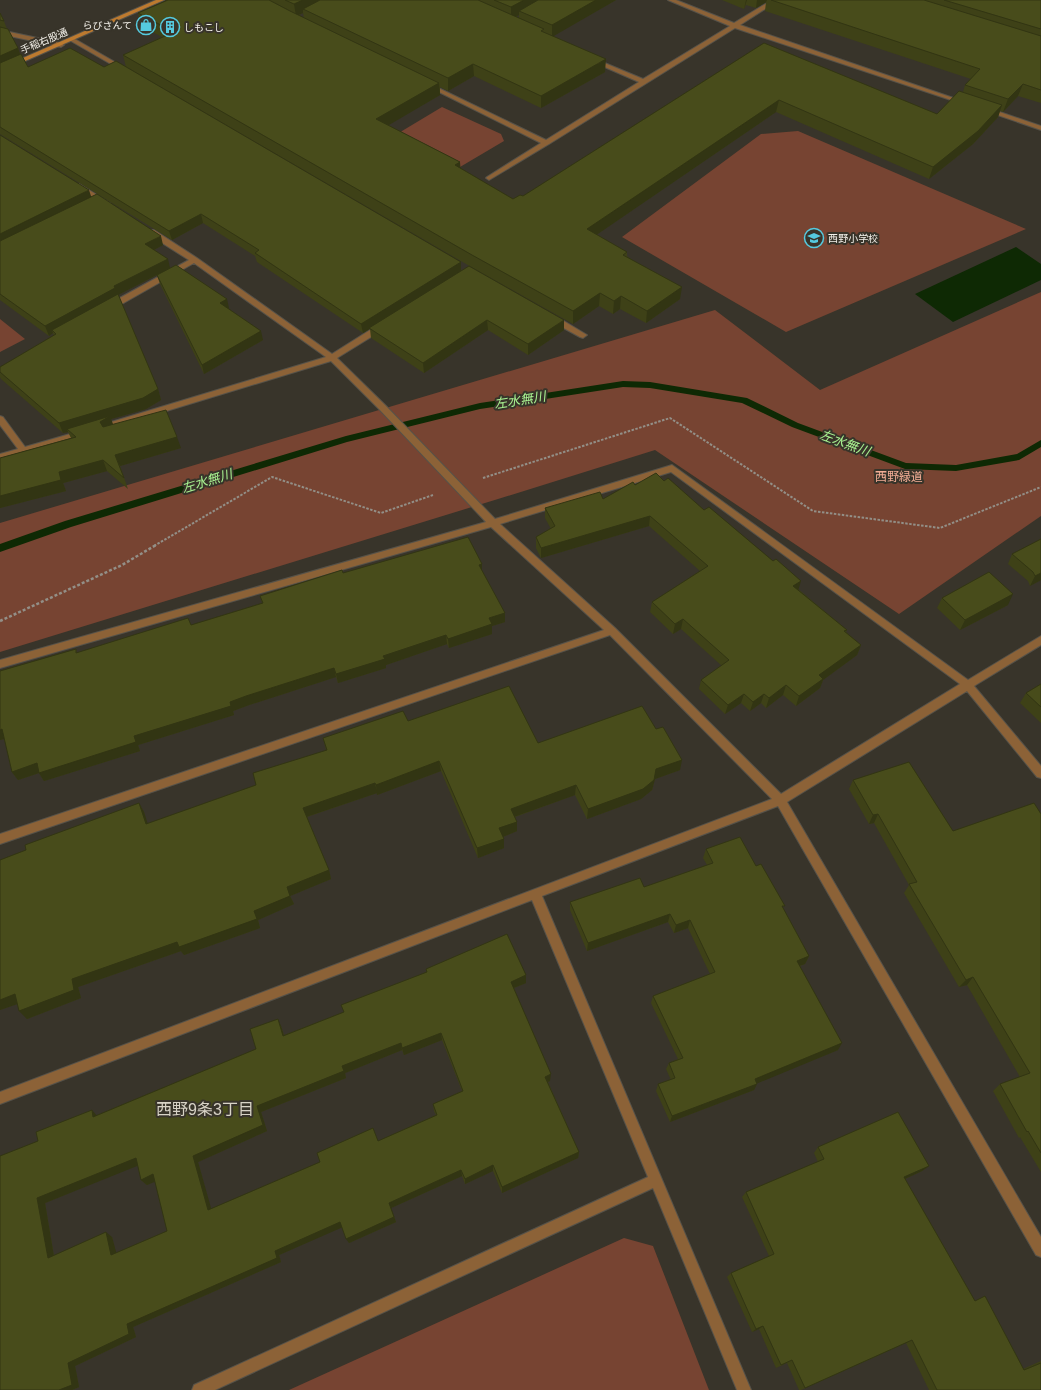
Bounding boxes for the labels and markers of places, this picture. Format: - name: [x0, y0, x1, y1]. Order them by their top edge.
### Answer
- shop icon: らびさんて: [135, 14, 157, 36]
- building icon: しもこし: [159, 16, 181, 38]
- place label: らびさんて: [83, 20, 132, 31]
- place label: しもこし: [184, 22, 224, 33]
- school or university icon: 西野小学校: [803, 227, 825, 249]
- place label: 西野小学校: [828, 233, 878, 244]

